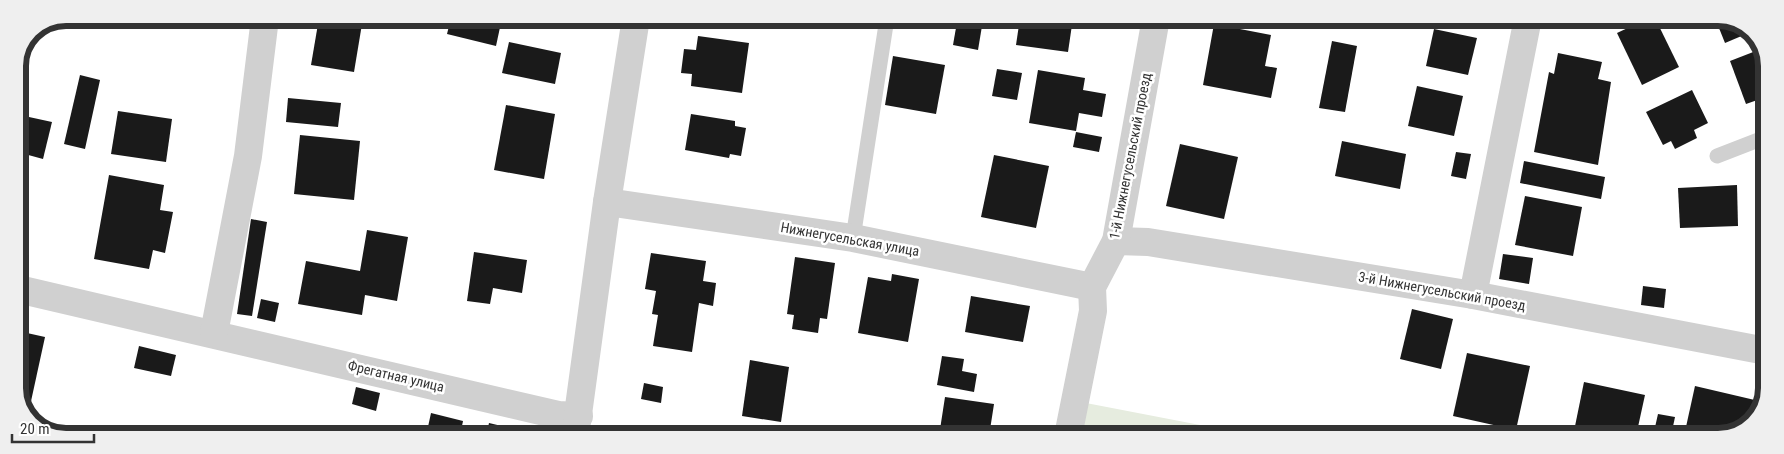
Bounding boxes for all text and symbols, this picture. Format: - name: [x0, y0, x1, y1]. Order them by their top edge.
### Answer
- street label: 1-й Нижнегусельский проезд: [1106, 71, 1154, 241]
- street label: Нижнегусельская улица: [780, 219, 920, 259]
- street label: 3-й Нижнегусельский проезд: [1357, 268, 1527, 314]
- street label: Фрегатная улица: [346, 357, 446, 395]
- scale bar: [12, 412, 95, 444]
- text: 20 m: [20, 420, 50, 438]

